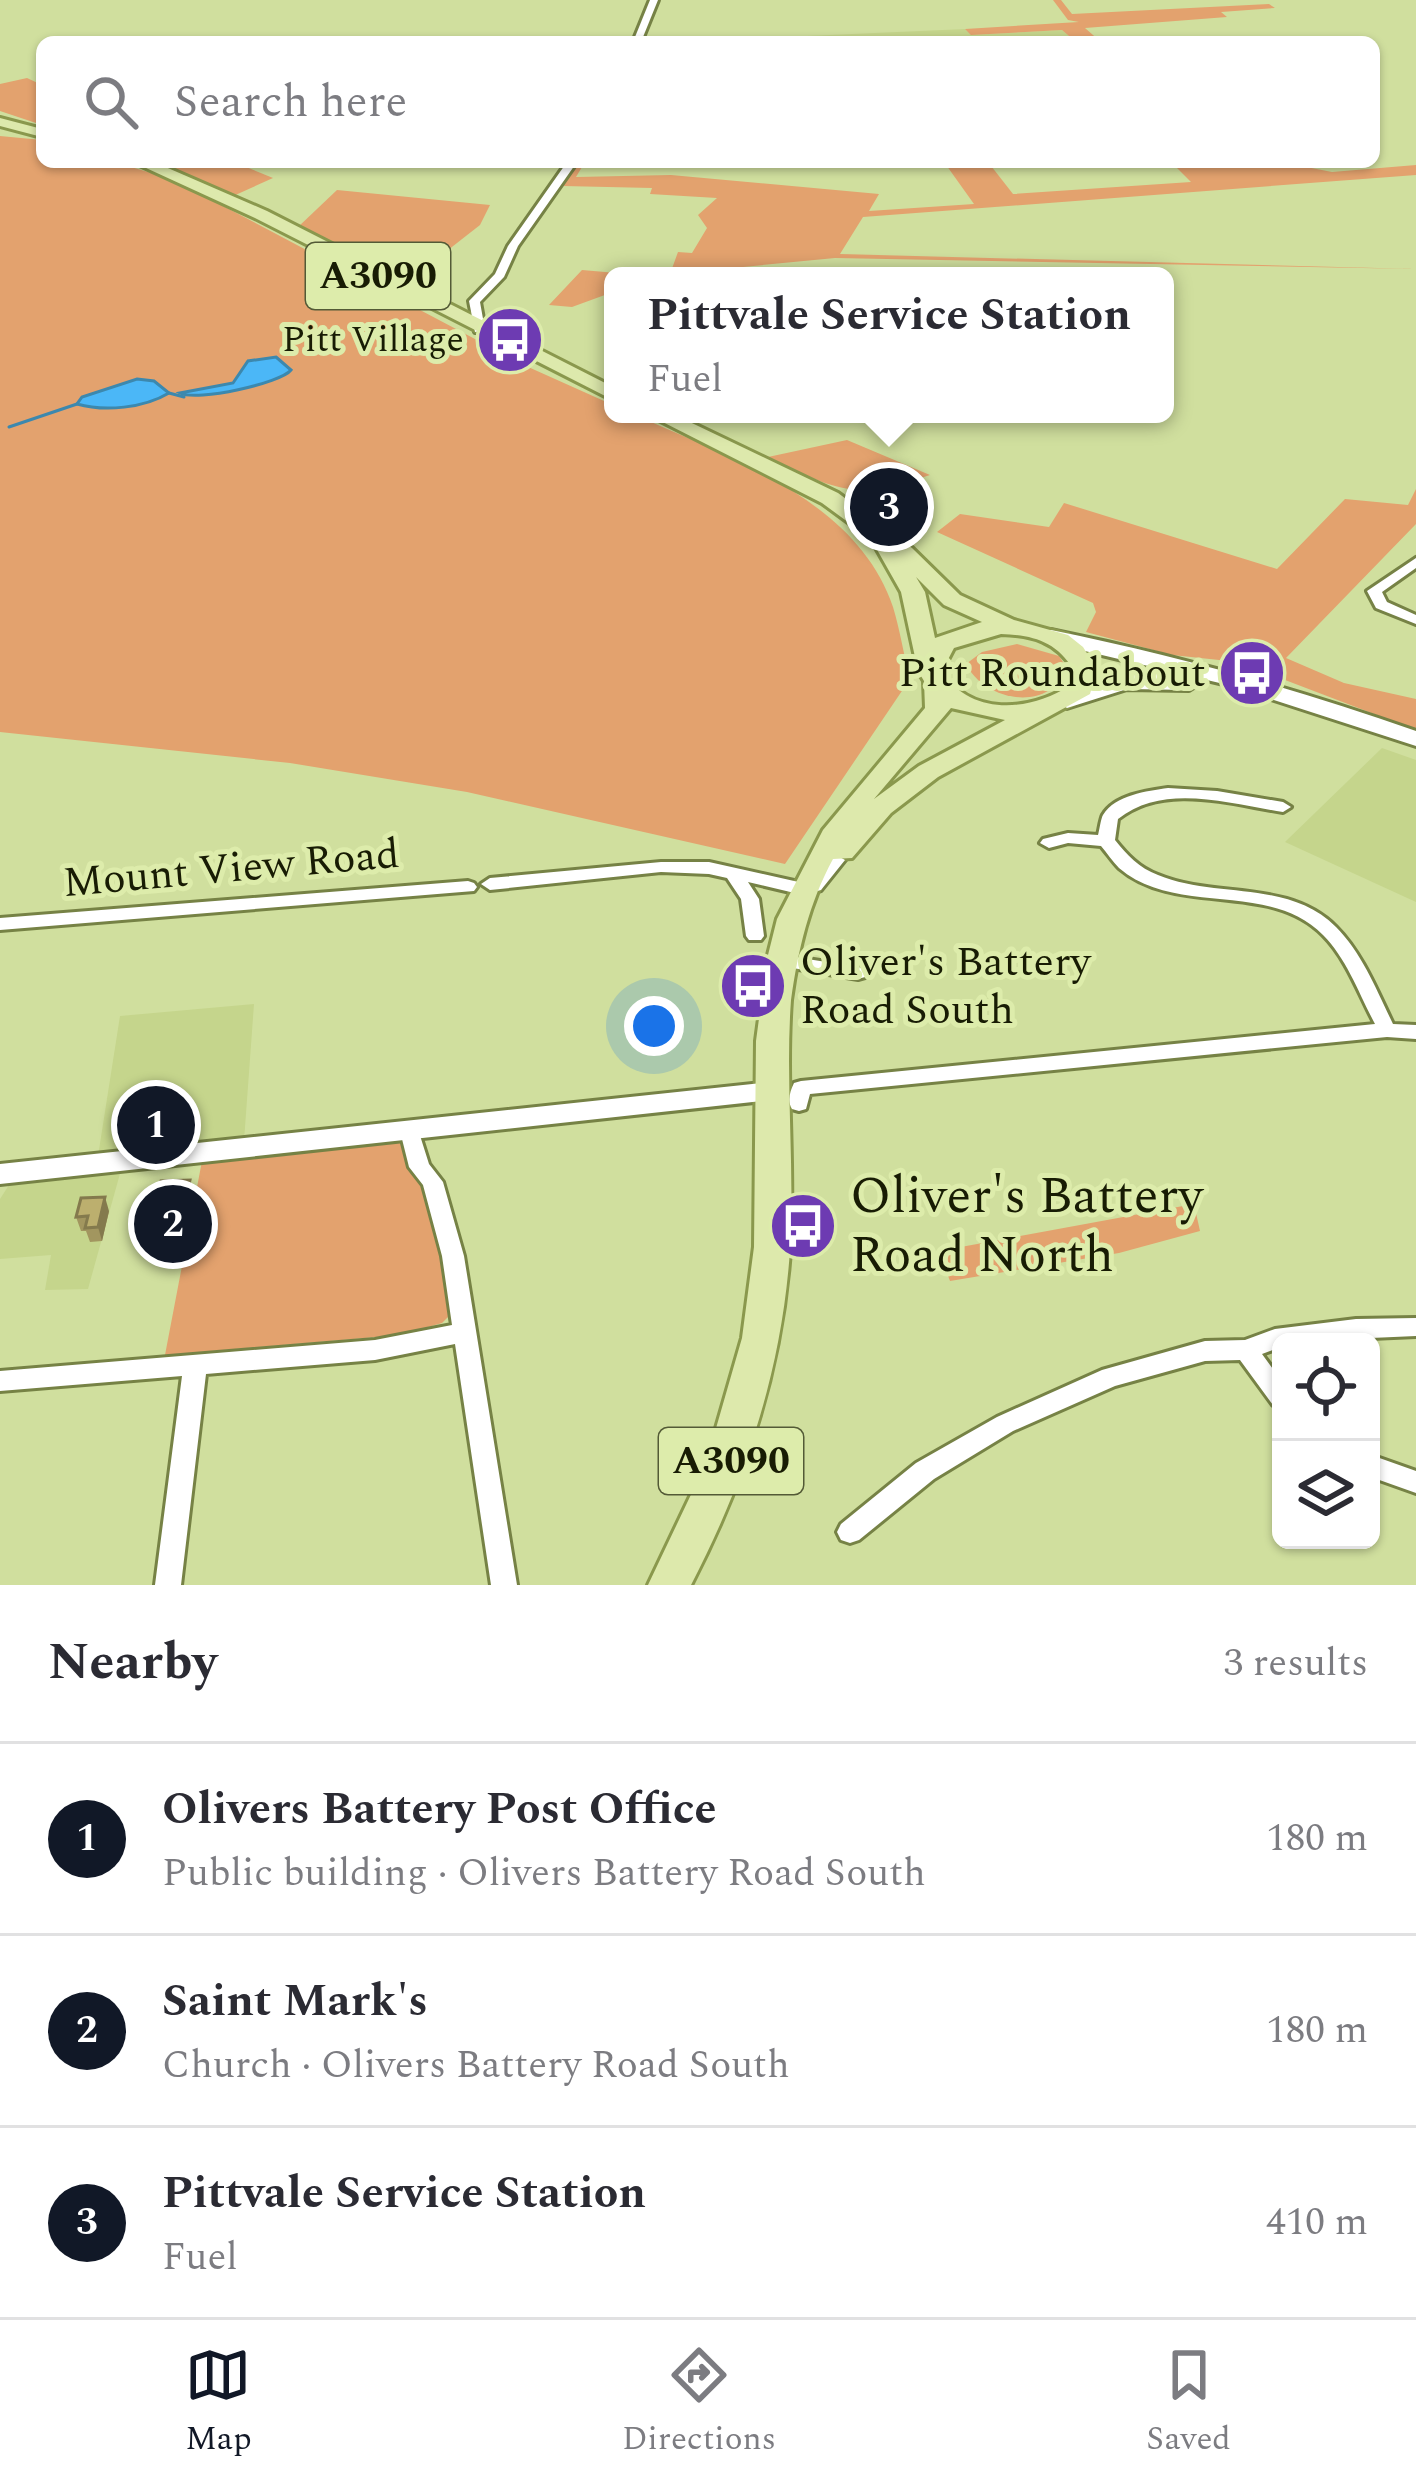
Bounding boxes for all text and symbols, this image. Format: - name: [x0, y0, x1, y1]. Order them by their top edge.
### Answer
- search box: [36, 36, 1380, 168]
- text: Search here: [174, 68, 407, 137]
- icon: search: [78, 69, 144, 135]
- road number: A3090: [306, 243, 450, 309]
- popup: [604, 267, 1174, 423]
- text: Pittvale Service Station: [647, 281, 1131, 350]
- bus stop icon: Pitt Village: [475, 305, 545, 375]
- place label: Pitt Village: [282, 313, 464, 368]
- text: Fuel: [647, 350, 723, 409]
- pin: 3: [850, 462, 928, 552]
- bus stop icon: Pitt Roundabout: [1217, 638, 1287, 708]
- place label: Pitt Roundabout: [899, 642, 1206, 705]
- street label: Mount View Road: [60, 823, 402, 915]
- place label: Oliver's Battery Road South: [800, 931, 1093, 1042]
- bus stop icon: Oliver's Battery Road South: [718, 951, 788, 1021]
- your location: [624, 996, 684, 1056]
- pin: 1: [117, 1080, 195, 1170]
- place label: Oliver's Battery Road North: [850, 1158, 1205, 1295]
- pin: 2: [134, 1179, 212, 1269]
- bus stop icon: Oliver's Battery Road North: [768, 1191, 838, 1261]
- map controls: [1272, 1333, 1380, 1549]
- button: locate: [1272, 1333, 1380, 1441]
- road number: A3090: [659, 1428, 803, 1494]
- button: layers: [1272, 1441, 1380, 1549]
- text: Nearby: [48, 1624, 217, 1702]
- text: 3 results: [1224, 1634, 1368, 1693]
- text: Olivers Battery Post Office: [162, 1775, 717, 1844]
- text: 1: [76, 1809, 98, 1868]
- text: 180 m: [1266, 1809, 1368, 1868]
- text: Public building · Olivers Battery Road South: [162, 1844, 926, 1903]
- text: Saint Mark's: [162, 1967, 428, 2036]
- text: 2: [76, 2001, 98, 2060]
- text: 180 m: [1266, 2001, 1368, 2060]
- text: Church · Olivers Battery Road South: [162, 2036, 790, 2095]
- text: Pittvale Service Station: [162, 2159, 646, 2228]
- text: 3: [76, 2193, 98, 2252]
- text: 410 m: [1266, 2193, 1368, 2252]
- text: Fuel: [162, 2228, 238, 2287]
- tab: Map: [185, 2342, 252, 2464]
- tab: Directions: [622, 2342, 776, 2464]
- tab: Saved: [1146, 2342, 1231, 2464]

